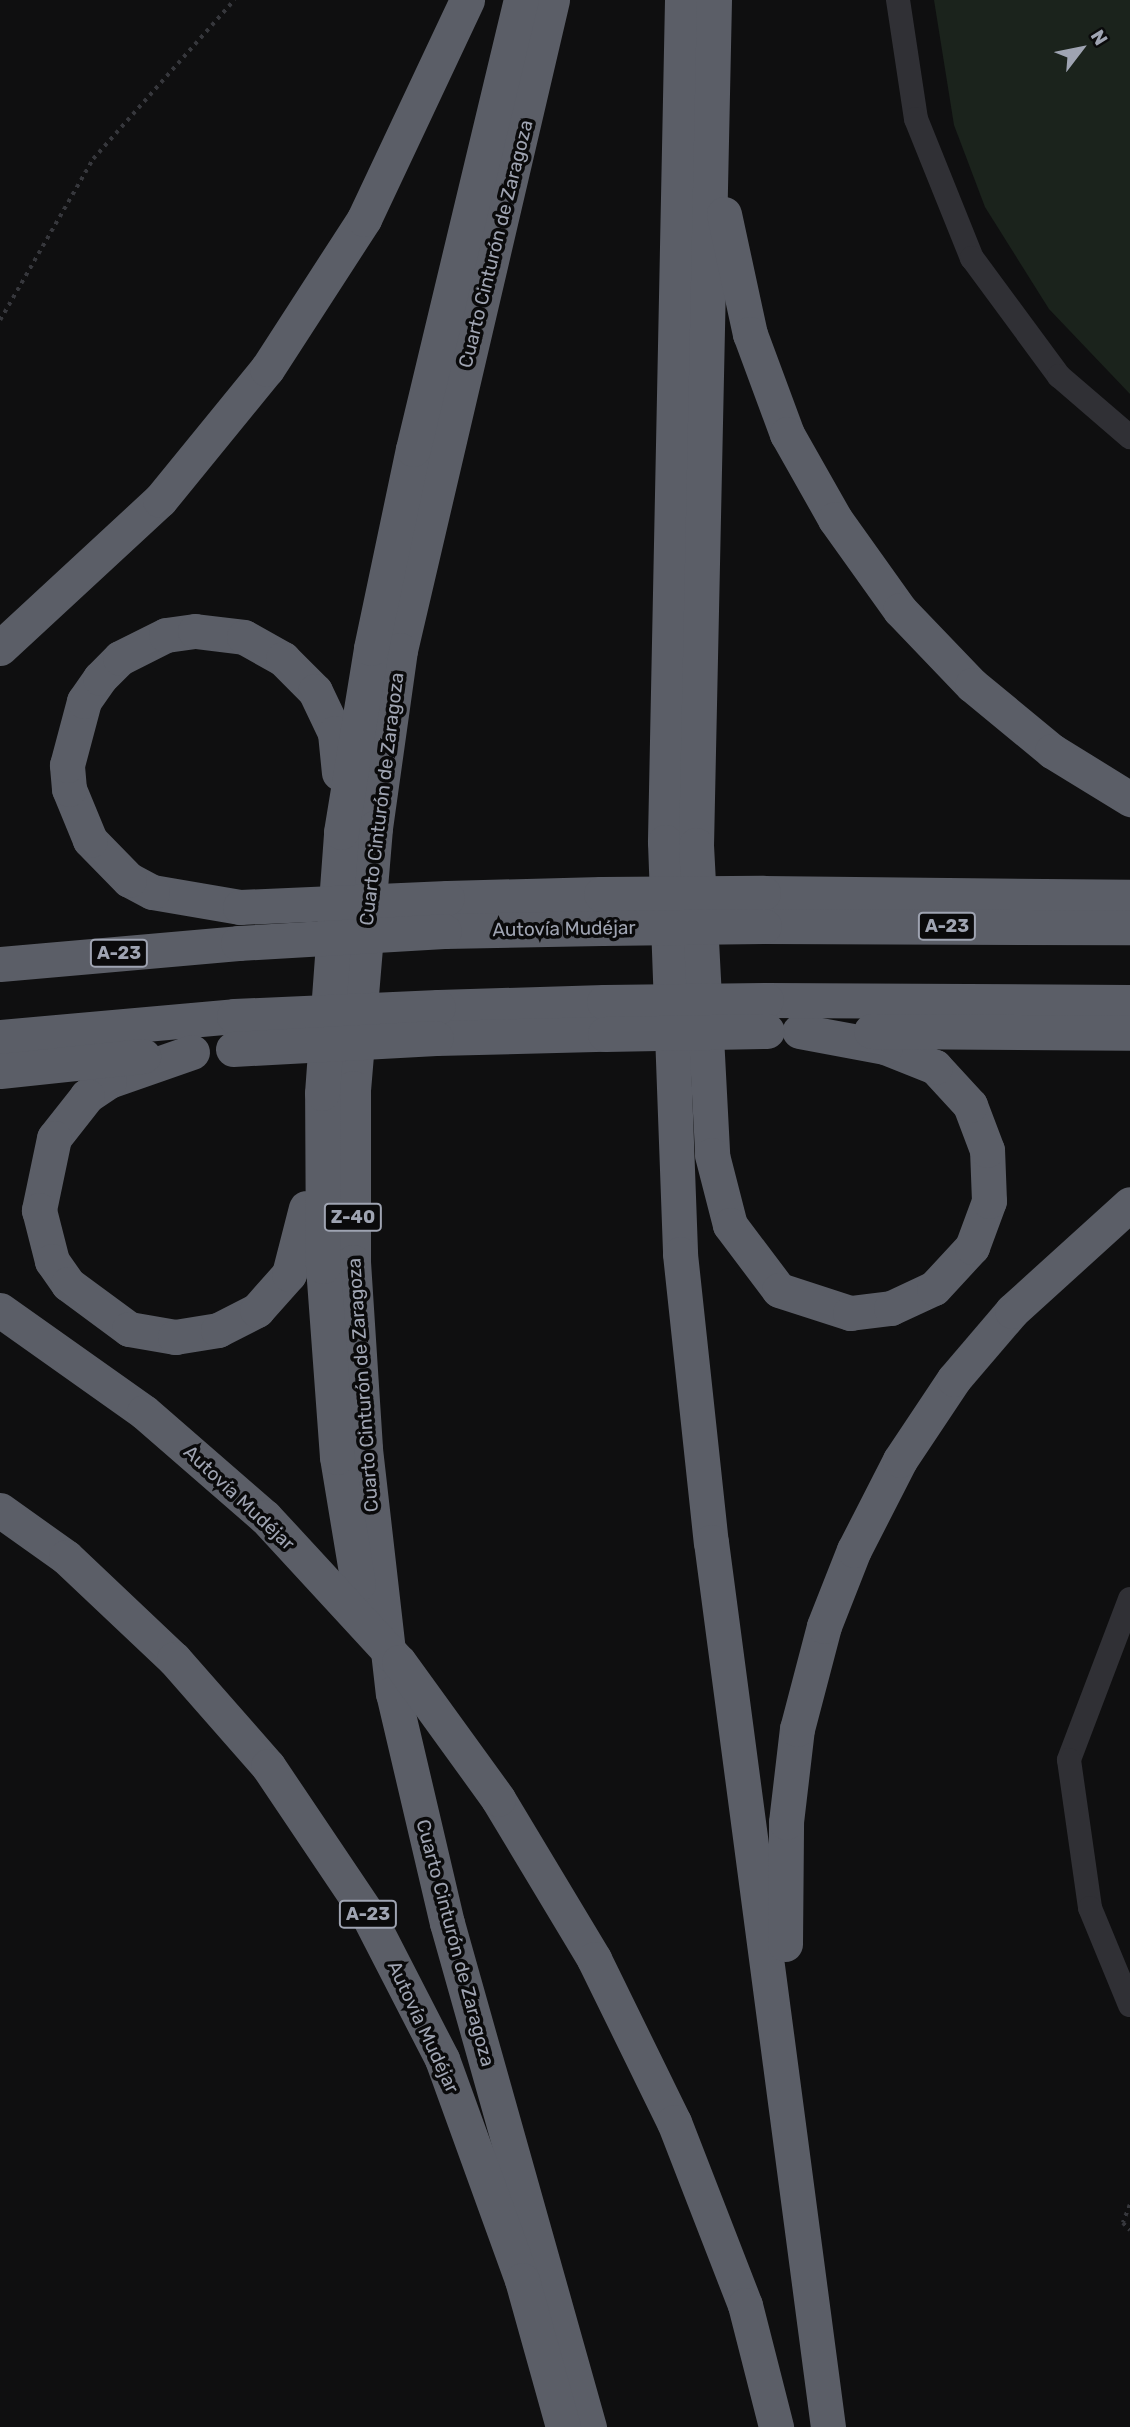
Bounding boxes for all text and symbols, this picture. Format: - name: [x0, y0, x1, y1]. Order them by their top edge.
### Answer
- north arrow: [1046, 14, 1116, 84]
- text: N: [1086, 26, 1113, 49]
- street label: Cuarto Cinturón de Zaragoza: [454, 118, 538, 370]
- street label: Cuarto Cinturón de Zaragoza: [355, 671, 409, 927]
- road number: A-23: [917, 911, 977, 940]
- street label: Autovía Mudéjar: [492, 916, 636, 942]
- road number: A-23: [89, 938, 149, 968]
- road number: Z-40: [323, 1202, 383, 1232]
- street label: Cuarto Cinturón de Zaragoza: [343, 1257, 383, 1513]
- street label: Autovía Mudéjar: [179, 1441, 299, 1555]
- street label: Cuarto Cinturón de Zaragoza: [411, 1817, 499, 2069]
- road number: A-23: [338, 1900, 398, 1928]
- street label: Autovía Mudéjar: [382, 1957, 464, 2097]

